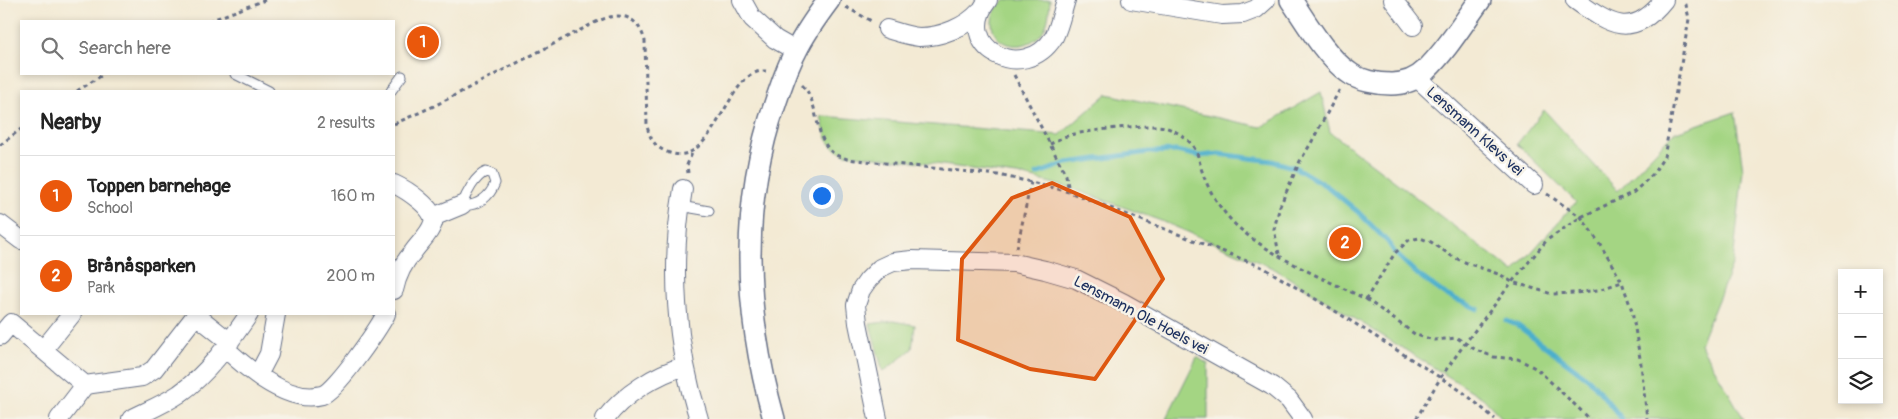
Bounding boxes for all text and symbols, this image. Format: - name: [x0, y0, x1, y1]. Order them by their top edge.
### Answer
- search box: [20, 20, 395, 75]
- pin: 1: [407, 23, 439, 61]
- icon: search: [38, 34, 66, 62]
- text: Search here: [78, 36, 171, 60]
- street label: Lensmann Klevs vei: [1422, 83, 1527, 180]
- text: Nearby: [40, 109, 101, 136]
- text: 2 results: [317, 113, 375, 133]
- text: Toppen barnehage: [87, 174, 231, 198]
- your location: [809, 183, 835, 209]
- text: 1: [53, 186, 59, 206]
- text: 160 m: [331, 186, 375, 206]
- text: School: [87, 198, 133, 218]
- pin: 2: [1329, 224, 1361, 262]
- text: Brånåsparken: [87, 254, 196, 278]
- text: 2: [52, 266, 60, 286]
- text: 200 m: [327, 266, 375, 286]
- map controls: [1838, 269, 1883, 404]
- button: +: [1838, 269, 1883, 314]
- street label: Lensmann Ole Hoels vei: [1070, 272, 1212, 359]
- text: Park: [87, 278, 115, 298]
- button: −: [1838, 314, 1883, 359]
- button: layers: [1838, 359, 1883, 404]

